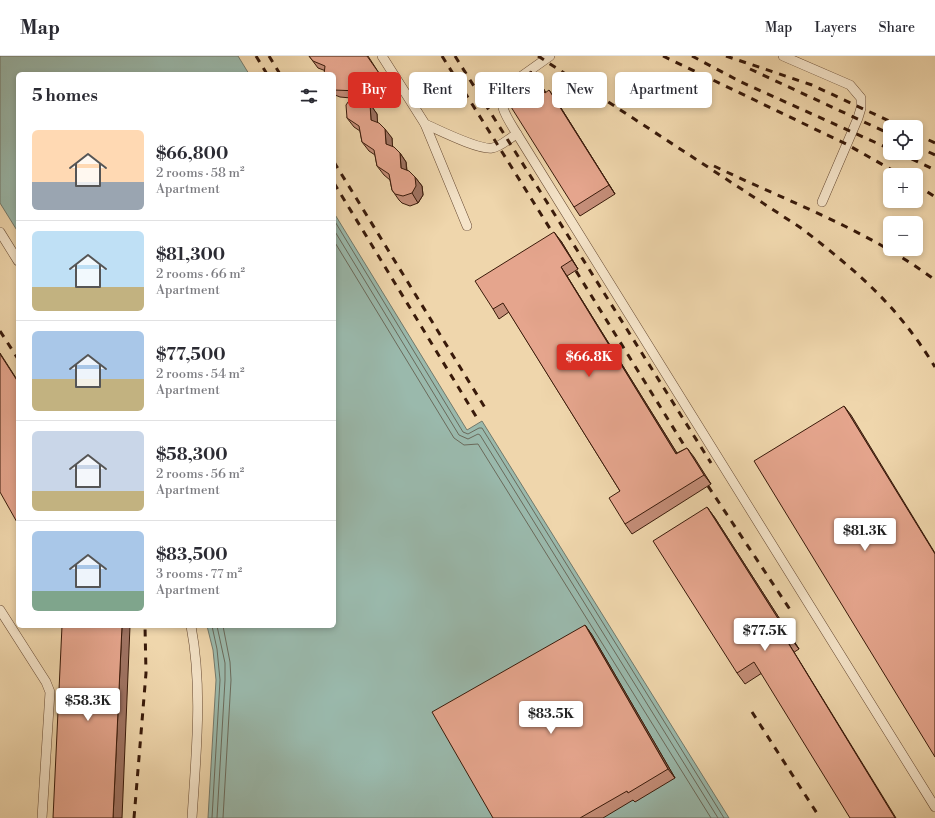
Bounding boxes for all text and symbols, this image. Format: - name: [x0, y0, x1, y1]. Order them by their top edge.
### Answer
- text: Map: [20, 16, 60, 40]
- text: Map: [765, 19, 792, 37]
- text: Layers: [814, 19, 857, 37]
- text: Share: [879, 19, 915, 37]
- chip: Buy: [348, 72, 401, 108]
- chip: Rent: [409, 72, 467, 108]
- chip: Filters: [475, 72, 544, 108]
- chip: New: [552, 72, 607, 108]
- chip: Apartment: [615, 72, 712, 108]
- text: 5 homes: [32, 85, 98, 107]
- icon: filters: [298, 85, 320, 107]
- map controls: [883, 120, 923, 256]
- button: locate: [883, 120, 923, 160]
- text: $66,800: [156, 143, 228, 165]
- icon: home: [64, 146, 112, 194]
- text: 2 rooms · 58 m²: [156, 165, 245, 181]
- button: +: [883, 168, 923, 208]
- text: Apartment: [156, 181, 220, 197]
- button: −: [883, 216, 923, 256]
- text: $81,300: [156, 244, 225, 266]
- icon: home: [64, 247, 112, 295]
- text: 2 rooms · 66 m²: [156, 266, 245, 282]
- text: Apartment: [156, 282, 220, 298]
- text: $77,500: [156, 344, 226, 366]
- pin: $66.8K: [556, 344, 622, 378]
- icon: home: [64, 347, 112, 395]
- text: $66.8K: [566, 349, 612, 365]
- text: 2 rooms · 54 m²: [156, 366, 245, 382]
- text: Apartment: [156, 382, 220, 398]
- text: $58,300: [156, 444, 228, 466]
- icon: home: [64, 447, 112, 495]
- text: 2 rooms · 56 m²: [156, 466, 244, 482]
- text: Apartment: [156, 482, 220, 498]
- pin: $81.3K: [832, 518, 898, 552]
- text: $81.3K: [843, 523, 887, 539]
- text: $83,500: [156, 544, 228, 566]
- icon: home: [64, 547, 112, 595]
- text: 3 rooms · 77 m²: [156, 566, 242, 582]
- text: Apartment: [156, 582, 220, 598]
- pin: $77.5K: [732, 618, 798, 652]
- text: $77.5K: [743, 623, 787, 639]
- pin: $58.3K: [55, 688, 121, 722]
- text: $58.3K: [65, 693, 111, 709]
- pin: $83.5K: [518, 701, 584, 735]
- text: $83.5K: [528, 706, 574, 722]

